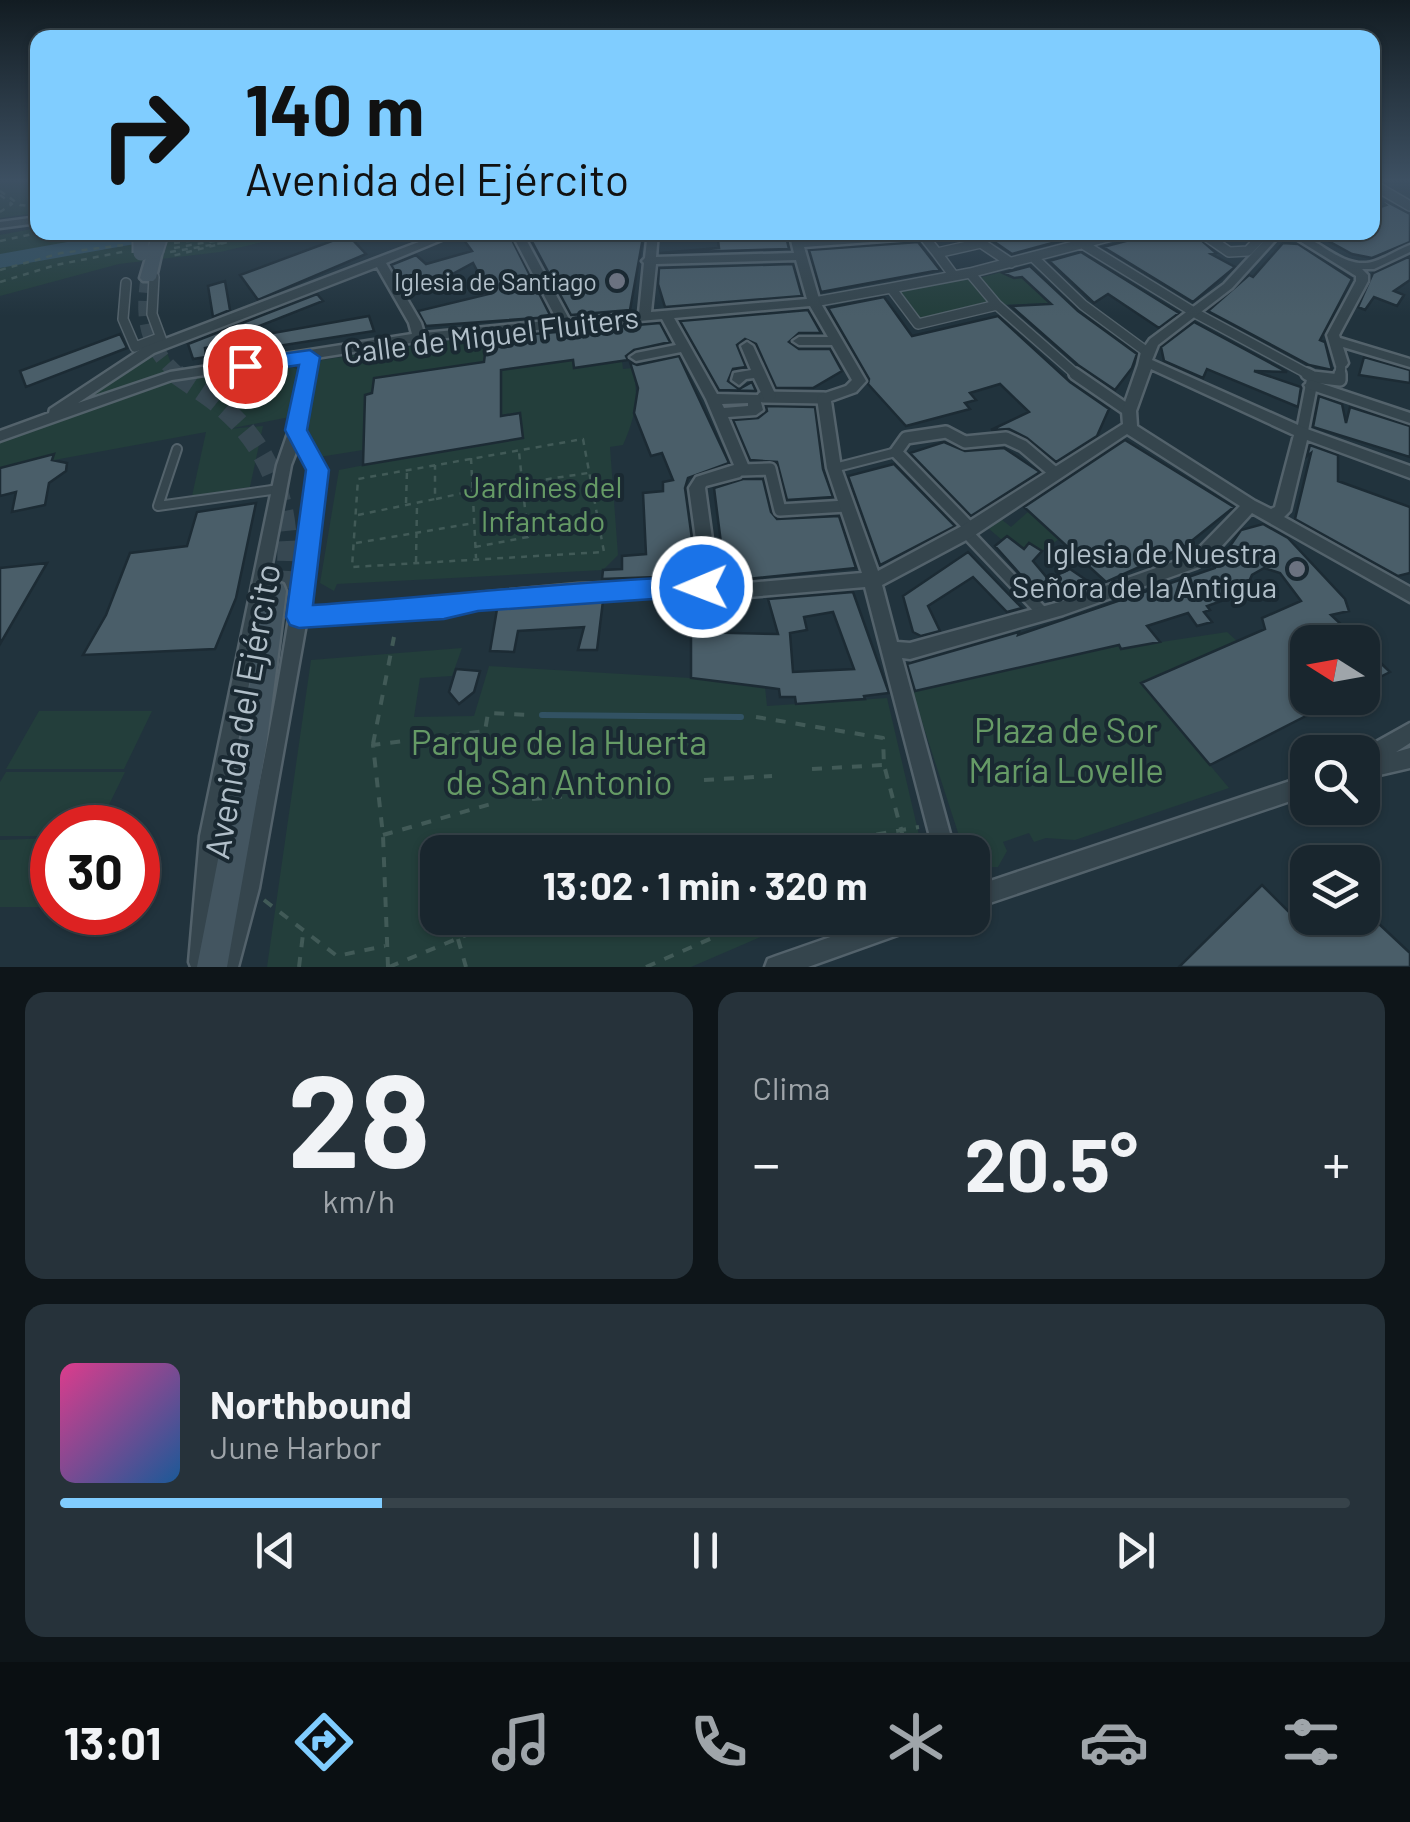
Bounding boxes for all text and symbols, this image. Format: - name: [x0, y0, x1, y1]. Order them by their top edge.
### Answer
- text: 140 m: [245, 66, 424, 150]
- icon: right: [80, 70, 210, 200]
- text: Avenida del Ejército: [245, 151, 629, 205]
- place label: Iglesia de Santiago: [394, 266, 597, 296]
- marker: Iglesia de Santiago: [606, 270, 628, 292]
- street label: Calle de Miguel Fluiters: [341, 298, 641, 370]
- pin: [203, 324, 288, 409]
- icon: arrive: [218, 339, 273, 394]
- park label: Jardines del Infantado: [464, 468, 622, 538]
- place label: Iglesia de Nuestra Señora de la Antigua: [1012, 534, 1277, 604]
- position arrow: [650, 535, 754, 639]
- marker: Iglesia de Nuestra Señora de la Antigua: [1286, 558, 1308, 580]
- street label: Avenida del Ejército: [194, 560, 288, 862]
- north arrow: [1290, 625, 1380, 715]
- map controls: [1290, 625, 1380, 935]
- park label: Plaza de Sor María Lovelle: [968, 708, 1164, 790]
- park label: Parque de la Huerta de San Antonio: [411, 720, 707, 802]
- button: search: [1290, 735, 1380, 825]
- speed limit sign: 30: [30, 805, 160, 935]
- button: layers: [1290, 845, 1380, 935]
- text: 13:02 · 1 min · 320 m: [542, 862, 868, 908]
- text: 28: [287, 1038, 430, 1194]
- text: Clima: [753, 1068, 830, 1106]
- text: 20.5°: [964, 1117, 1138, 1207]
- text: −: [753, 1129, 780, 1195]
- text: +: [1322, 1129, 1350, 1195]
- text: km/h: [323, 1181, 395, 1219]
- text: Northbound: [210, 1381, 412, 1427]
- text: June Harbor: [210, 1427, 381, 1465]
- icon: previous: [248, 1523, 303, 1578]
- icon: pause: [678, 1523, 733, 1578]
- icon: next: [1108, 1523, 1163, 1578]
- icon: directions: [289, 1707, 359, 1777]
- icon: music: [486, 1707, 556, 1777]
- icon: phone: [684, 1707, 754, 1777]
- icon: climate: [881, 1707, 951, 1777]
- icon: car: [1079, 1707, 1149, 1777]
- icon: filters: [1276, 1707, 1346, 1777]
- text: 13:01: [64, 1715, 161, 1769]

